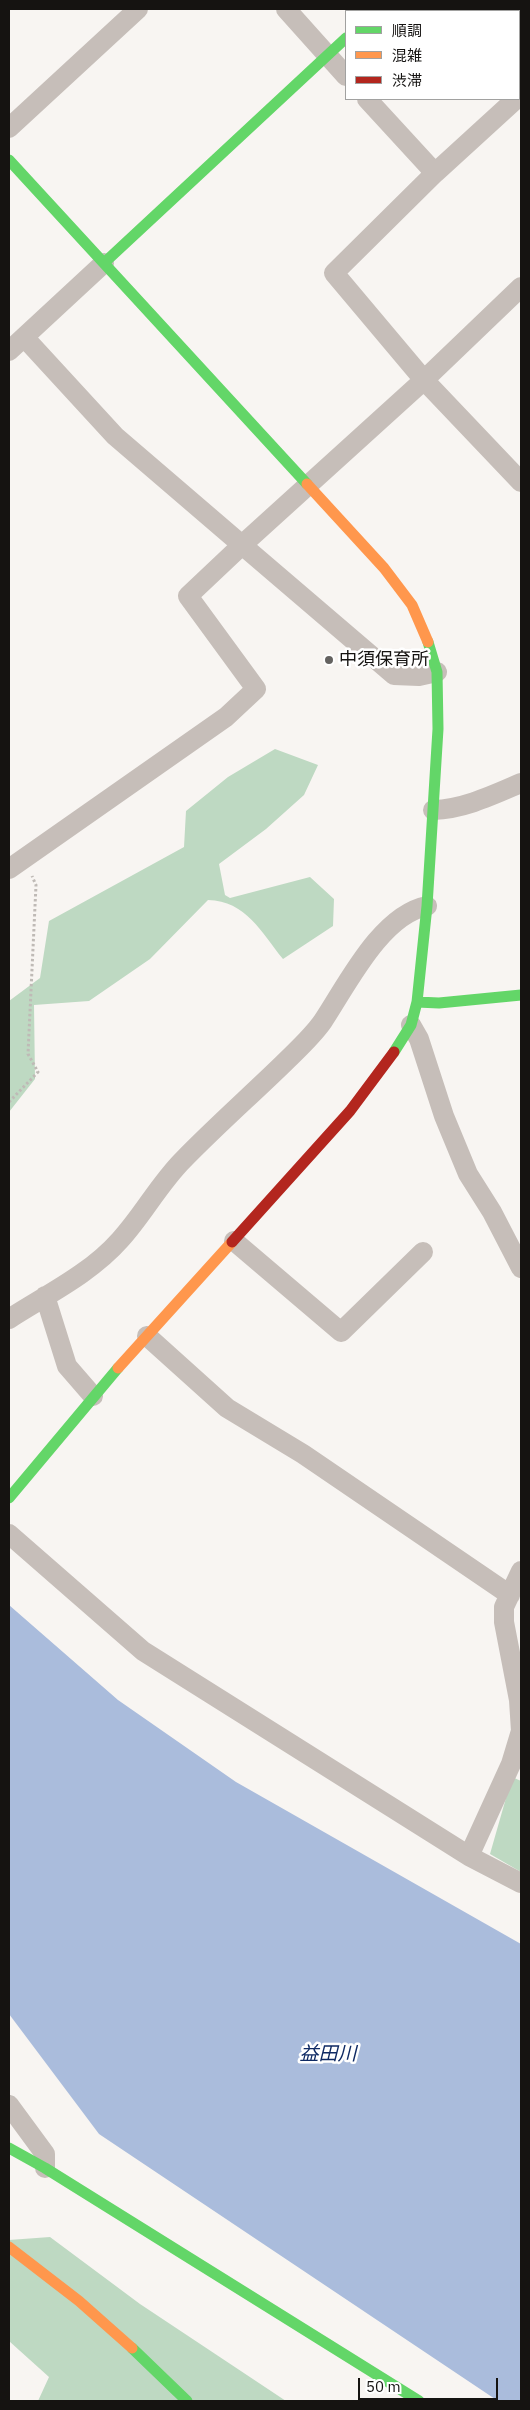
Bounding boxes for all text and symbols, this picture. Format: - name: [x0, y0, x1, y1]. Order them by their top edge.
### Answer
- legend: [345, 10, 520, 100]
- text: 順調: [392, 21, 422, 40]
- text: 混雑: [392, 46, 422, 65]
- text: 渋滞: [392, 71, 422, 90]
- place label: 中須保育所: [339, 649, 429, 671]
- marker: 中須保育所: [323, 654, 335, 666]
- water label: 益田川: [300, 2044, 356, 2066]
- scale bar: [360, 2368, 500, 2400]
- text: 50 m: [366, 2377, 401, 2396]

